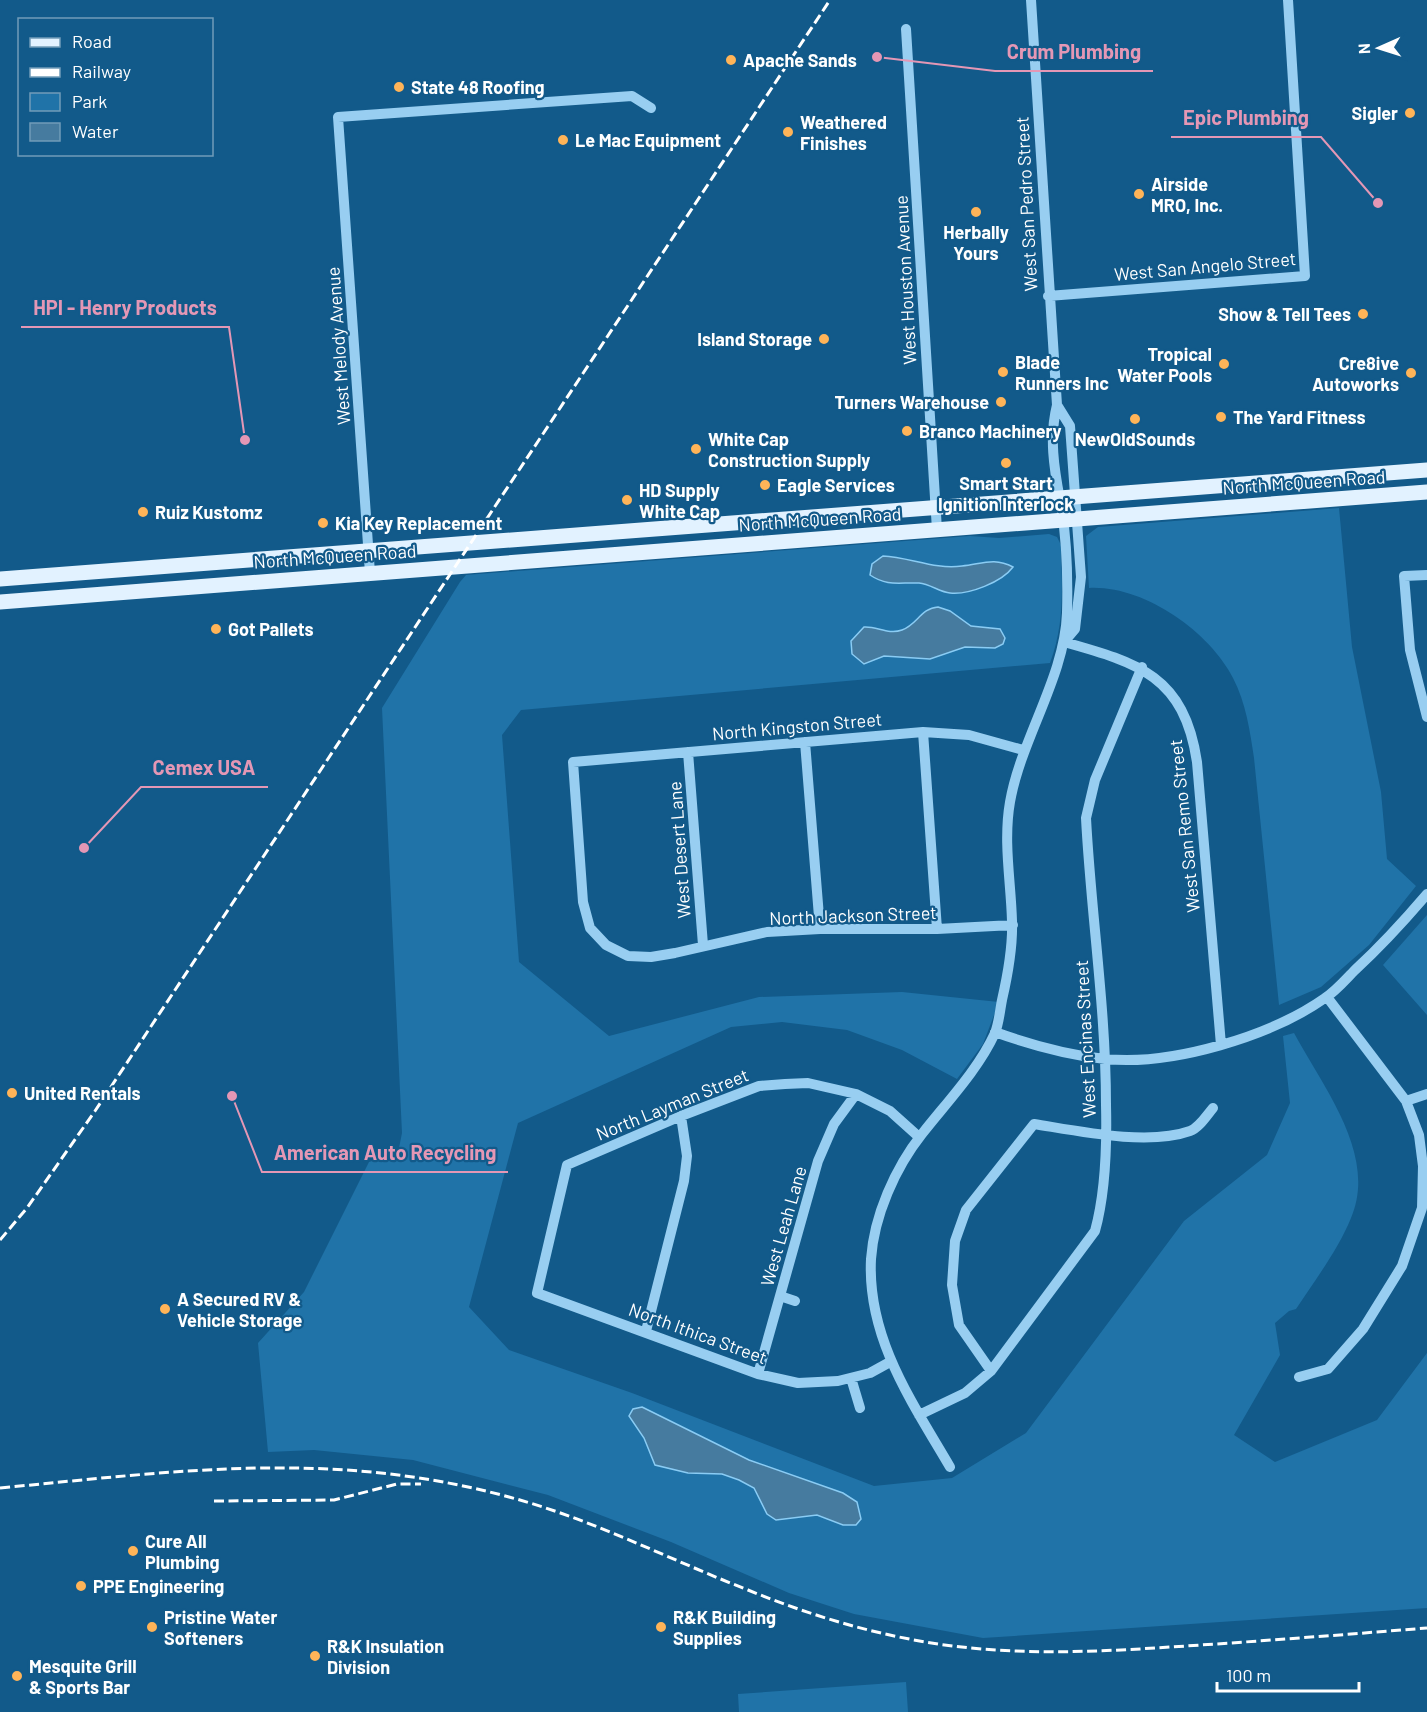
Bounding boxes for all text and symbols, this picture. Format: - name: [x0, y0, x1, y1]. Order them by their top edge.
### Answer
- legend: [18, 18, 213, 156]
- north arrow: [1349, 18, 1409, 78]
- text: Road: [72, 30, 112, 52]
- callout: Crum Plumbing: [995, 33, 1153, 71]
- text: Crum Plumbing: [1007, 39, 1141, 63]
- text: N: [1354, 43, 1373, 55]
- place label: Apache Sands: [743, 49, 857, 71]
- marker: Apache Sands: [724, 53, 738, 67]
- text: Railway: [72, 60, 131, 82]
- place label: State 48 Roofing: [411, 76, 545, 98]
- marker: State 48 Roofing: [392, 80, 406, 94]
- text: Park: [72, 90, 107, 112]
- callout: Epic Plumbing: [1171, 99, 1321, 137]
- place label: Sigler: [1352, 102, 1398, 124]
- text: Epic Plumbing: [1183, 105, 1309, 129]
- marker: Sigler: [1403, 106, 1417, 120]
- place label: Weathered Finishes: [800, 111, 887, 154]
- street label: West San Pedro Street: [1010, 116, 1042, 292]
- text: Water: [72, 120, 119, 142]
- marker: Weathered Finishes: [781, 125, 795, 139]
- place label: Le Mac Equipment: [575, 129, 721, 151]
- marker: Le Mac Equipment: [556, 133, 570, 147]
- place label: Airside MRO, Inc.: [1151, 173, 1223, 216]
- marker: Airside MRO, Inc.: [1132, 187, 1146, 201]
- street label: West Houston Avenue: [890, 195, 920, 365]
- marker: Herbally Yours: [969, 205, 983, 219]
- place label: Herbally Yours: [943, 221, 1009, 264]
- street label: West San Angelo Street: [1113, 247, 1297, 285]
- street label: West Melody Avenue: [321, 266, 355, 426]
- callout: HPI - Henry Products: [21, 289, 229, 327]
- text: HPI - Henry Products: [33, 295, 217, 319]
- place label: Show & Tell Tees: [1218, 303, 1351, 325]
- marker: Show & Tell Tees: [1356, 307, 1370, 321]
- place label: Island Storage: [697, 328, 812, 350]
- marker: Island Storage: [817, 332, 831, 346]
- place label: Tropical Water Pools: [1117, 343, 1212, 386]
- place label: Blade Runners Inc: [1015, 351, 1109, 394]
- place label: Cre8ive Autoworks: [1312, 352, 1399, 395]
- marker: Tropical Water Pools: [1217, 357, 1231, 371]
- marker: Blade Runners Inc: [996, 365, 1010, 379]
- marker: Cre8ive Autoworks: [1404, 366, 1418, 380]
- place label: Turners Warehouse: [834, 391, 989, 413]
- marker: Turners Warehouse: [994, 395, 1008, 409]
- place label: The Yard Fitness: [1233, 406, 1366, 428]
- marker: The Yard Fitness: [1214, 410, 1228, 424]
- marker: NewOldSounds: [1128, 412, 1142, 426]
- place label: Branco Machinery: [919, 420, 1062, 442]
- marker: Branco Machinery: [900, 424, 914, 438]
- place label: White Cap Construction Supply: [708, 428, 870, 471]
- place label: NewOldSounds: [1075, 428, 1195, 450]
- marker: White Cap Construction Supply: [689, 442, 703, 456]
- marker: Smart Start Ignition Interlock: [999, 456, 1013, 470]
- street label: North McQueen Road: [1222, 465, 1386, 499]
- place label: Smart Start Ignition Interlock: [938, 472, 1074, 515]
- place label: Eagle Services: [777, 474, 895, 496]
- marker: Eagle Services: [758, 478, 772, 492]
- place label: HD Supply White Cap: [639, 479, 720, 522]
- marker: HD Supply White Cap: [620, 493, 634, 507]
- place label: Ruiz Kustomz: [155, 501, 262, 523]
- street label: North McQueen Road: [738, 502, 902, 536]
- marker: Ruiz Kustomz: [136, 505, 150, 519]
- place label: Kia Key Replacement: [335, 512, 502, 534]
- marker: Kia Key Replacement: [316, 516, 330, 530]
- street label: North McQueen Road: [253, 539, 417, 573]
- place label: Got Pallets: [228, 618, 314, 640]
- marker: Got Pallets: [209, 622, 223, 636]
- street label: North Kingston Street: [711, 708, 883, 744]
- street label: West San Remo Street: [1164, 738, 1204, 914]
- callout: Cemex USA: [141, 749, 268, 787]
- text: Cemex USA: [153, 755, 255, 779]
- street label: West Desert Lane: [663, 781, 695, 919]
- street label: North Jackson Street: [769, 901, 937, 929]
- street label: West Encinas Street: [1070, 960, 1100, 1118]
- street label: North Layman Street: [592, 1063, 752, 1145]
- place label: United Rentals: [24, 1082, 140, 1104]
- marker: United Rentals: [5, 1086, 19, 1100]
- callout: American Auto Recycling: [262, 1134, 508, 1172]
- text: American Auto Recycling: [274, 1140, 496, 1164]
- street label: West Leah Lane: [755, 1163, 811, 1289]
- place label: A Secured RV & Vehicle Storage: [177, 1288, 303, 1331]
- street label: North Ithica Street: [626, 1298, 770, 1368]
- marker: A Secured RV & Vehicle Storage: [158, 1302, 172, 1316]
- place label: Cure All Plumbing: [145, 1530, 220, 1573]
- marker: Cure All Plumbing: [126, 1544, 140, 1558]
- place label: PPE Engineering: [93, 1575, 224, 1597]
- marker: PPE Engineering: [74, 1579, 88, 1593]
- place label: Pristine Water Softeners: [164, 1606, 277, 1649]
- place label: R&K Building Supplies: [673, 1606, 776, 1649]
- marker: Pristine Water Softeners: [145, 1620, 159, 1634]
- marker: R&K Building Supplies: [654, 1620, 668, 1634]
- place label: R&K Insulation Division: [327, 1635, 444, 1678]
- marker: R&K Insulation Division: [308, 1649, 322, 1663]
- place label: Mesquite Grill & Sports Bar: [29, 1655, 137, 1698]
- scale bar: [1217, 1655, 1360, 1693]
- text: 100 m: [1226, 1664, 1271, 1686]
- marker: Mesquite Grill & Sports Bar: [10, 1669, 24, 1683]

